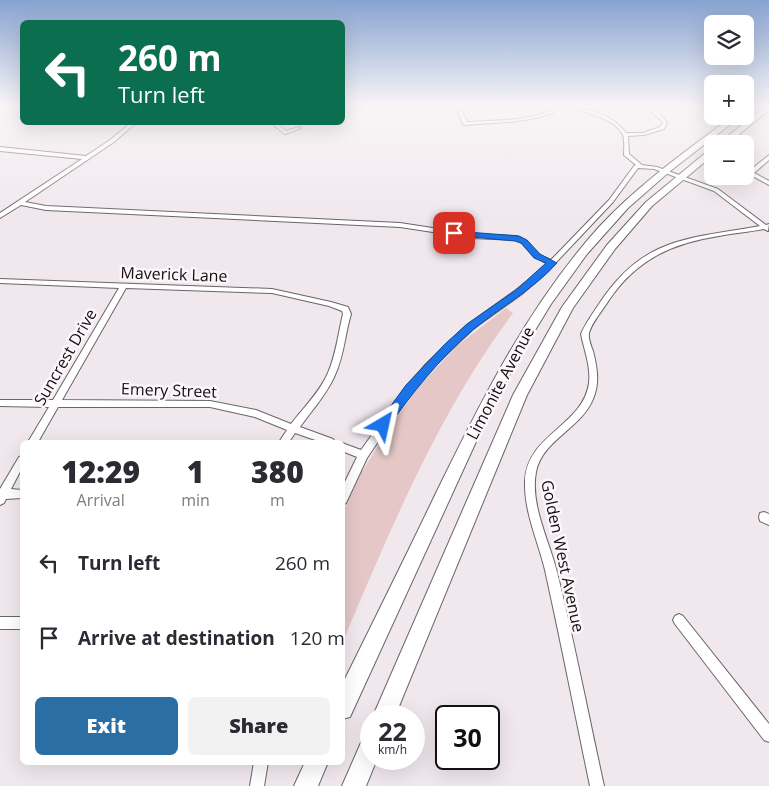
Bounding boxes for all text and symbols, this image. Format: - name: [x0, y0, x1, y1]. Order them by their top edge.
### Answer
- map controls: [704, 15, 754, 185]
- button: layers: [704, 15, 754, 65]
- text: 260 m: [118, 34, 222, 81]
- icon: left: [35, 40, 100, 105]
- button: +: [704, 75, 754, 125]
- text: Turn left: [118, 79, 205, 109]
- button: −: [704, 135, 754, 185]
- pin: [433, 212, 475, 254]
- icon: arrive: [440, 219, 468, 247]
- street label: Maverick Lane: [120, 261, 228, 287]
- street label: Suncrest Drive: [28, 305, 102, 409]
- street label: Limonite Avenue: [461, 323, 539, 443]
- street label: Emery Street: [121, 377, 218, 403]
- position arrow: [356, 398, 408, 450]
- text: 12:29: [61, 451, 140, 492]
- text: 1: [187, 451, 204, 492]
- text: 380: [251, 451, 304, 492]
- street label: Golden West Avenue: [536, 478, 590, 634]
- text: Arrival: [77, 489, 125, 511]
- text: min: [181, 489, 210, 511]
- text: m: [270, 489, 285, 511]
- icon: left: [35, 549, 63, 577]
- text: Turn left: [78, 550, 160, 576]
- text: 260 m: [275, 550, 330, 576]
- icon: arrive: [35, 624, 63, 652]
- text: Arrive at destination: [78, 625, 275, 651]
- text: 120 m: [290, 625, 345, 651]
- button: Exit: [35, 697, 178, 755]
- button: Share: [188, 697, 330, 755]
- speed limit sign: 30: [435, 705, 500, 770]
- text: 22: [378, 714, 407, 748]
- text: km/h: [378, 741, 407, 758]

